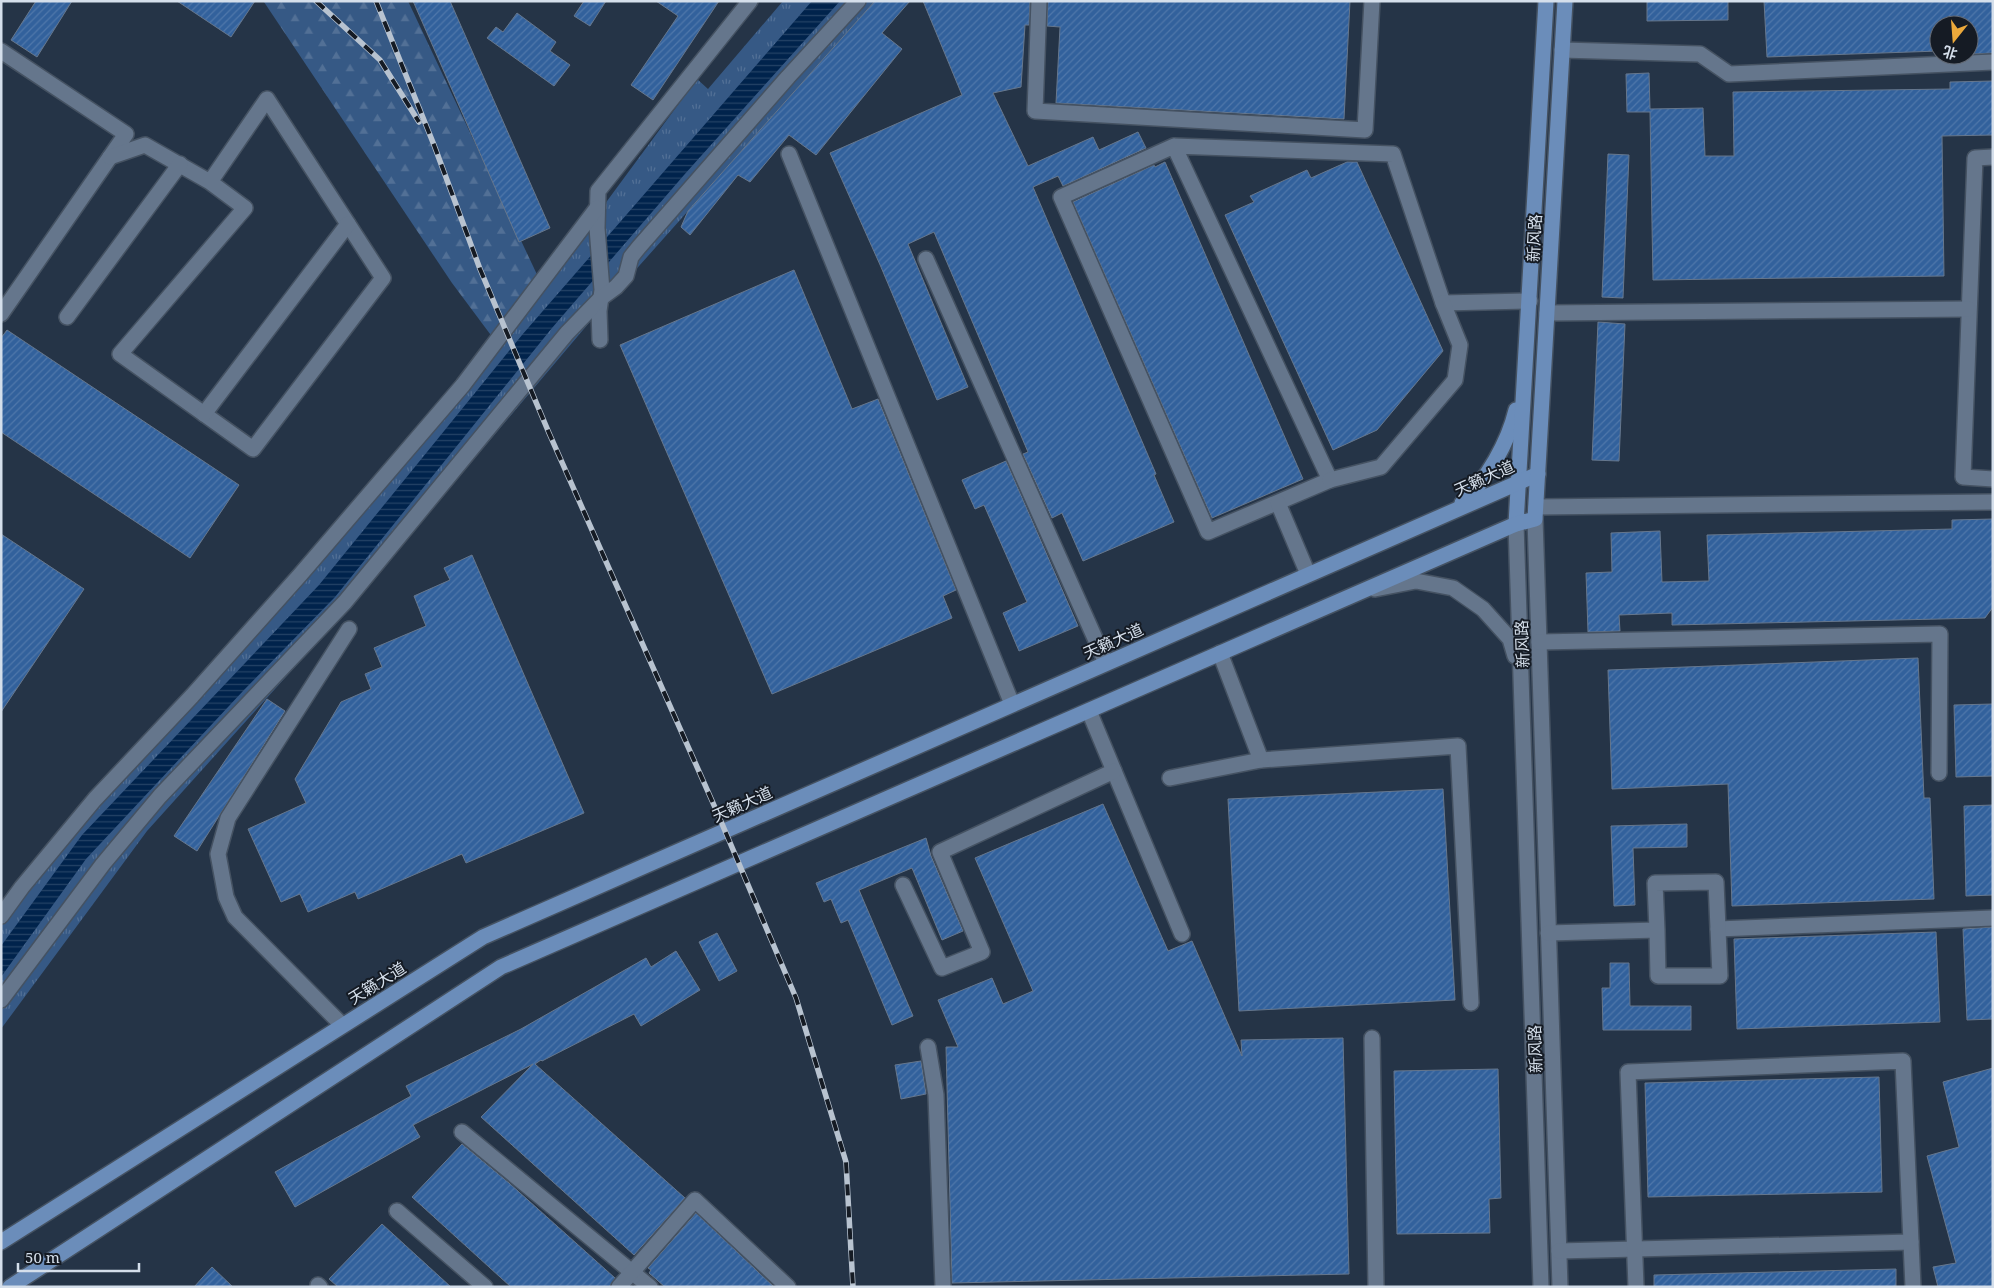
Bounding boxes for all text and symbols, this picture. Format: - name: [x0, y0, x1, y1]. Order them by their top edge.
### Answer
- north arrow: [1929, 15, 1979, 65]
- text: 北: [1941, 42, 1960, 64]
- street label: 新风路: [1522, 213, 1546, 263]
- street label: 天籁大道: [1450, 455, 1518, 501]
- street label: 天籁大道: [1079, 618, 1147, 664]
- street label: 新风路: [1510, 620, 1534, 668]
- street label: 天籁大道: [708, 781, 776, 827]
- street label: 天籁大道: [344, 957, 410, 1009]
- street label: 新风路: [1523, 1025, 1547, 1073]
- scale bar: [18, 1240, 139, 1272]
- text: 50 m: [25, 1247, 60, 1267]

